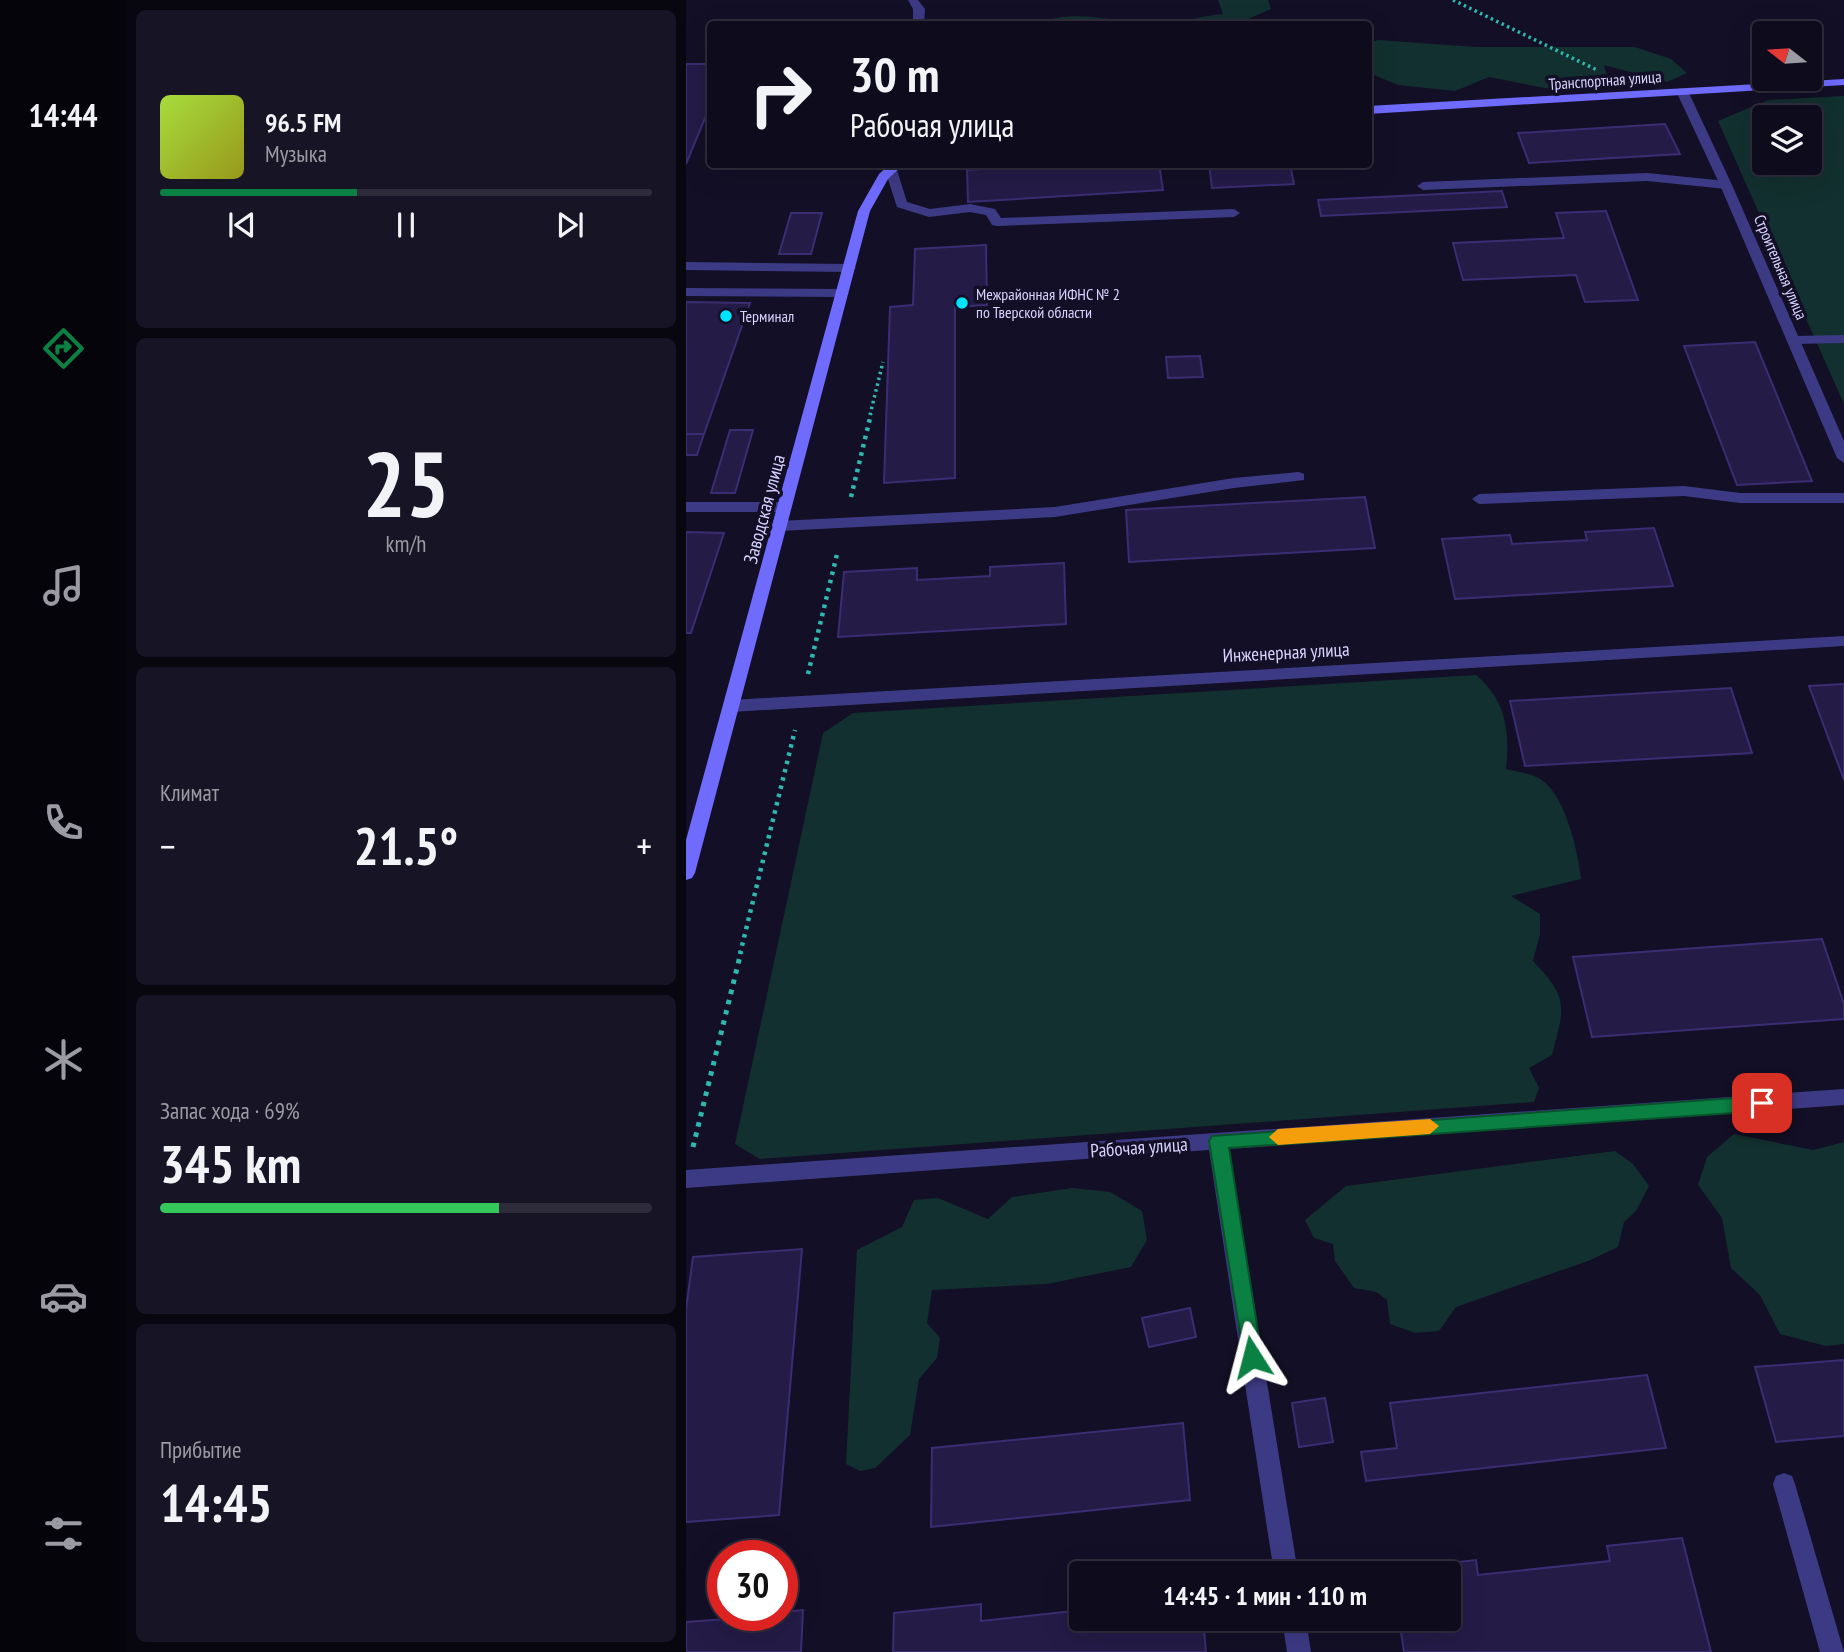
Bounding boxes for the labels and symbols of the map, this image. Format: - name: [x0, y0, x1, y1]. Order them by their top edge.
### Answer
- north arrow: [1752, 21, 1822, 91]
- street label: Транспортная улица: [1548, 66, 1662, 94]
- street label: Строительная улица: [1750, 212, 1812, 322]
- place label: Межрайонная ИФНС № 2 по Тверской области: [976, 284, 1120, 322]
- marker: Межрайонная ИФНС № 2 по Тверской области: [954, 295, 970, 311]
- place label: Терминал: [740, 306, 794, 326]
- marker: Терминал: [718, 308, 734, 324]
- street label: Заводская улица: [738, 452, 790, 566]
- street label: Инженерная улица: [1222, 637, 1350, 667]
- pin: [1732, 1073, 1792, 1133]
- street label: Рабочая улица: [1090, 1132, 1188, 1162]
- position arrow: [1215, 1320, 1289, 1394]
- speed limit sign: 30: [707, 1540, 798, 1631]

